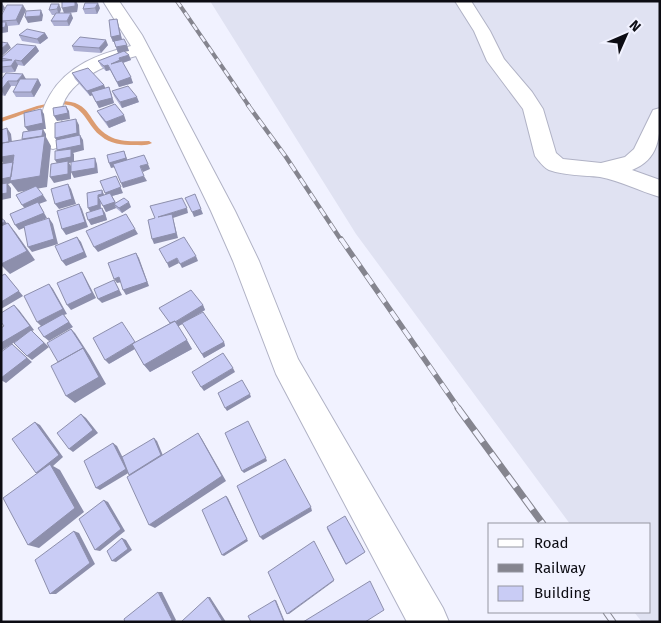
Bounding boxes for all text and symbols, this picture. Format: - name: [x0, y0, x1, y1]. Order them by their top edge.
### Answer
- north arrow: [601, 10, 651, 60]
- text: N: [626, 17, 644, 35]
- legend: [488, 523, 651, 613]
- text: Road: [534, 534, 569, 552]
- text: Railway: [534, 559, 586, 577]
- text: Building: [534, 584, 590, 602]

